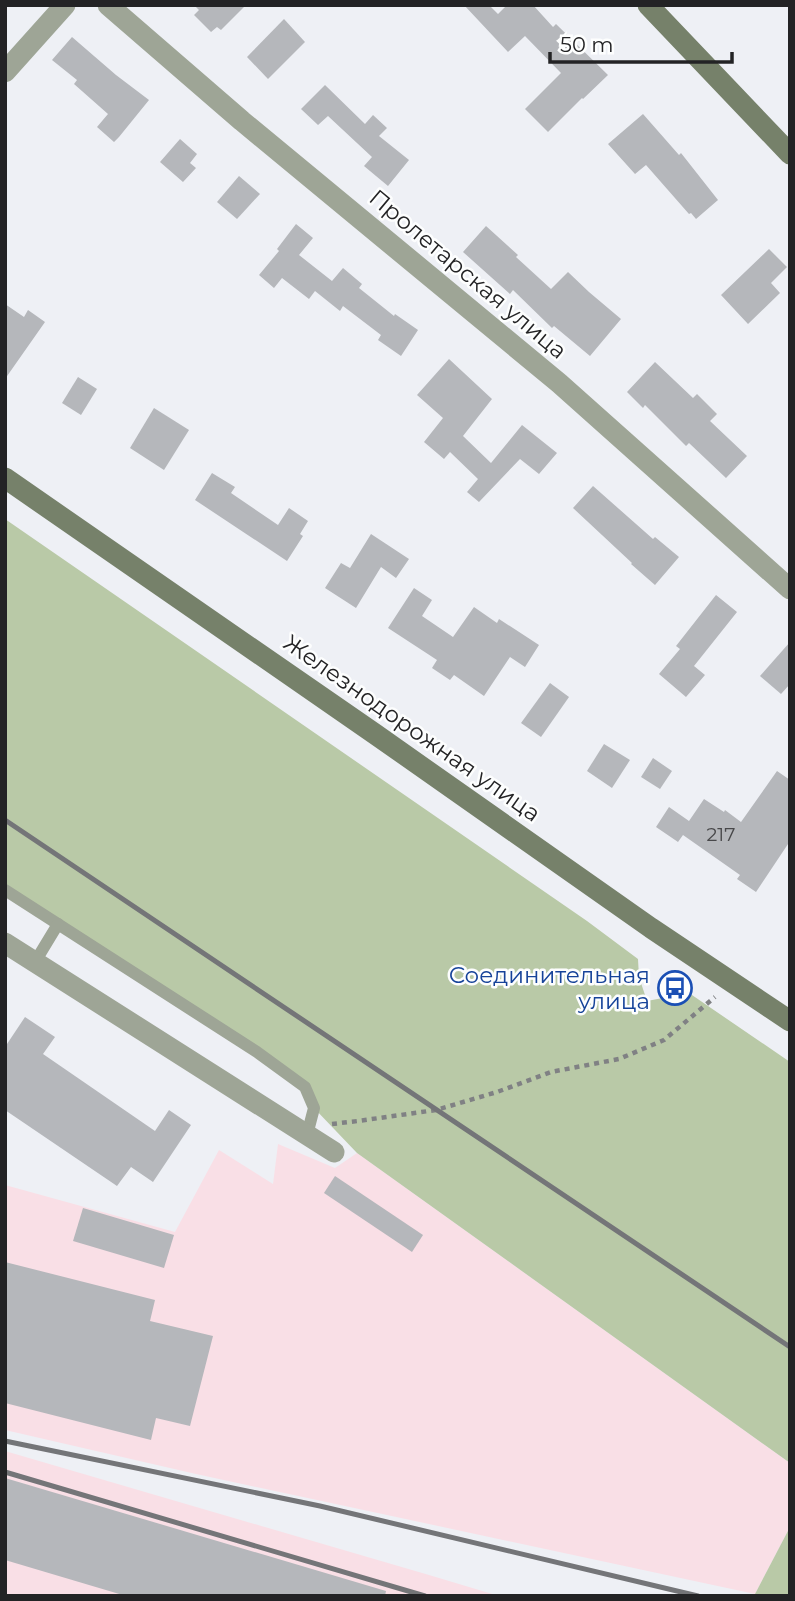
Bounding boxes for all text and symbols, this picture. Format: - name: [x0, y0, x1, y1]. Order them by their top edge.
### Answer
- scale bar: [550, 21, 732, 65]
- text: 50 m: [560, 32, 614, 57]
- street label: Пролетарская улица: [364, 183, 572, 365]
- street label: Железнодорожная улица: [278, 628, 546, 828]
- house number: 217: [707, 823, 735, 846]
- place label: Соединительная улица: [449, 961, 650, 1015]
- bus stop icon: Соединительная улица: [656, 969, 694, 1007]

